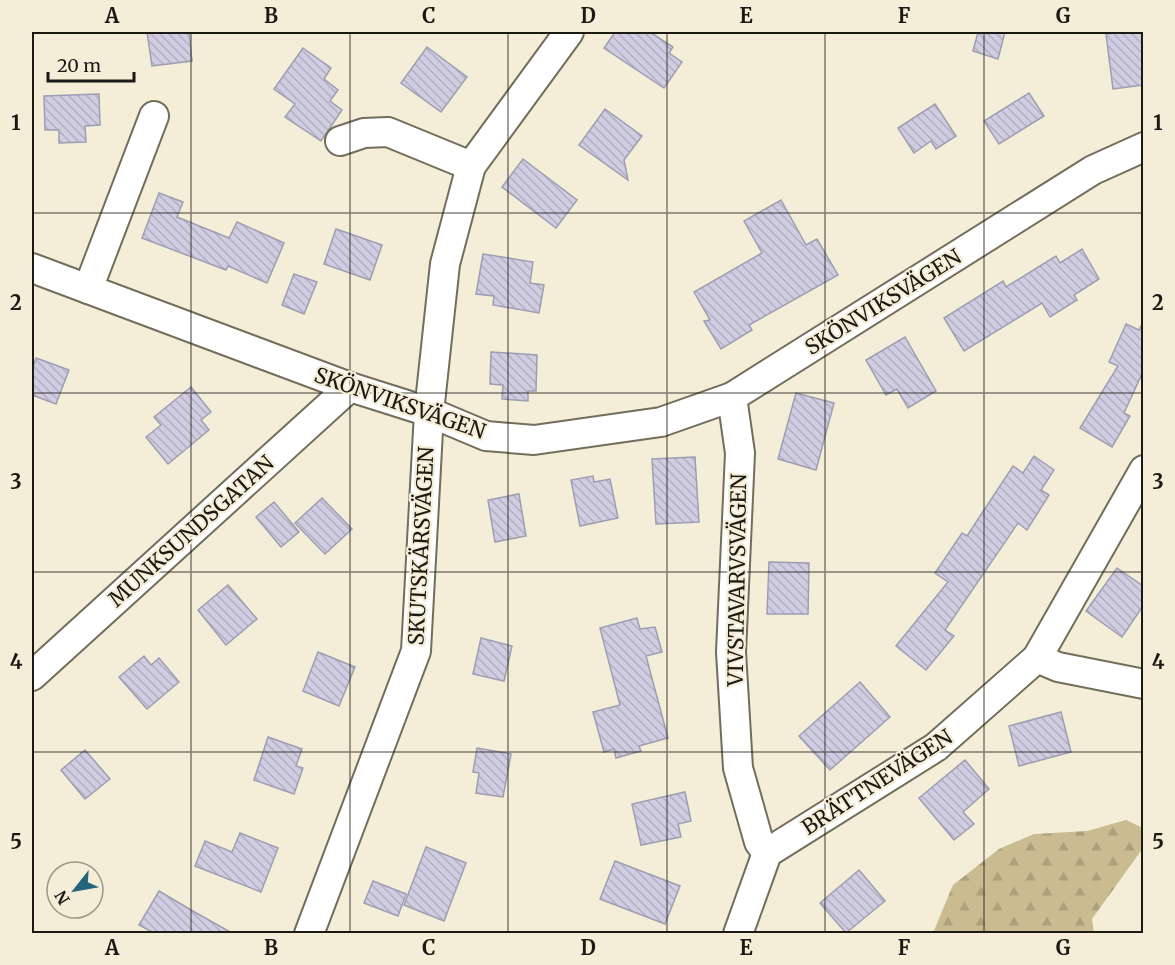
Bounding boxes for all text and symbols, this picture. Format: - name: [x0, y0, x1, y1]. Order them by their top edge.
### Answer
- text: A: [104, 3, 120, 28]
- text: B: [264, 3, 278, 28]
- text: C: [422, 3, 436, 28]
- text: D: [580, 3, 596, 28]
- text: E: [739, 3, 753, 28]
- text: F: [898, 3, 911, 28]
- text: G: [1056, 3, 1071, 28]
- scale bar: [48, 45, 134, 83]
- text: 20 m: [57, 54, 101, 77]
- text: 1: [11, 110, 21, 135]
- text: 1: [1153, 110, 1163, 135]
- street label: SKÖNVIKSVÄGEN: [800, 243, 966, 361]
- text: 2: [10, 290, 22, 315]
- text: 2: [1152, 290, 1164, 315]
- street label: SKÖNVIKSVÄGEN: [311, 361, 489, 445]
- street label: SKUTSKÄRSVÄGEN: [402, 446, 440, 646]
- street label: MUNKSUNDSGATAN: [103, 450, 279, 612]
- text: 3: [10, 469, 22, 494]
- text: 3: [1152, 469, 1164, 494]
- street label: VIVSTAVARVSVÄGEN: [722, 473, 752, 688]
- text: 4: [10, 649, 23, 674]
- text: 4: [1152, 649, 1165, 674]
- street label: BRÄTTNEVÄGEN: [797, 723, 957, 841]
- text: 5: [10, 829, 22, 854]
- text: 5: [1152, 829, 1164, 854]
- north arrow: [45, 860, 105, 920]
- text: N: [50, 887, 74, 908]
- text: A: [104, 935, 120, 960]
- text: B: [264, 935, 278, 960]
- text: C: [422, 935, 436, 960]
- text: D: [580, 935, 596, 960]
- text: E: [739, 935, 753, 960]
- text: F: [898, 935, 911, 960]
- text: G: [1056, 935, 1071, 960]

